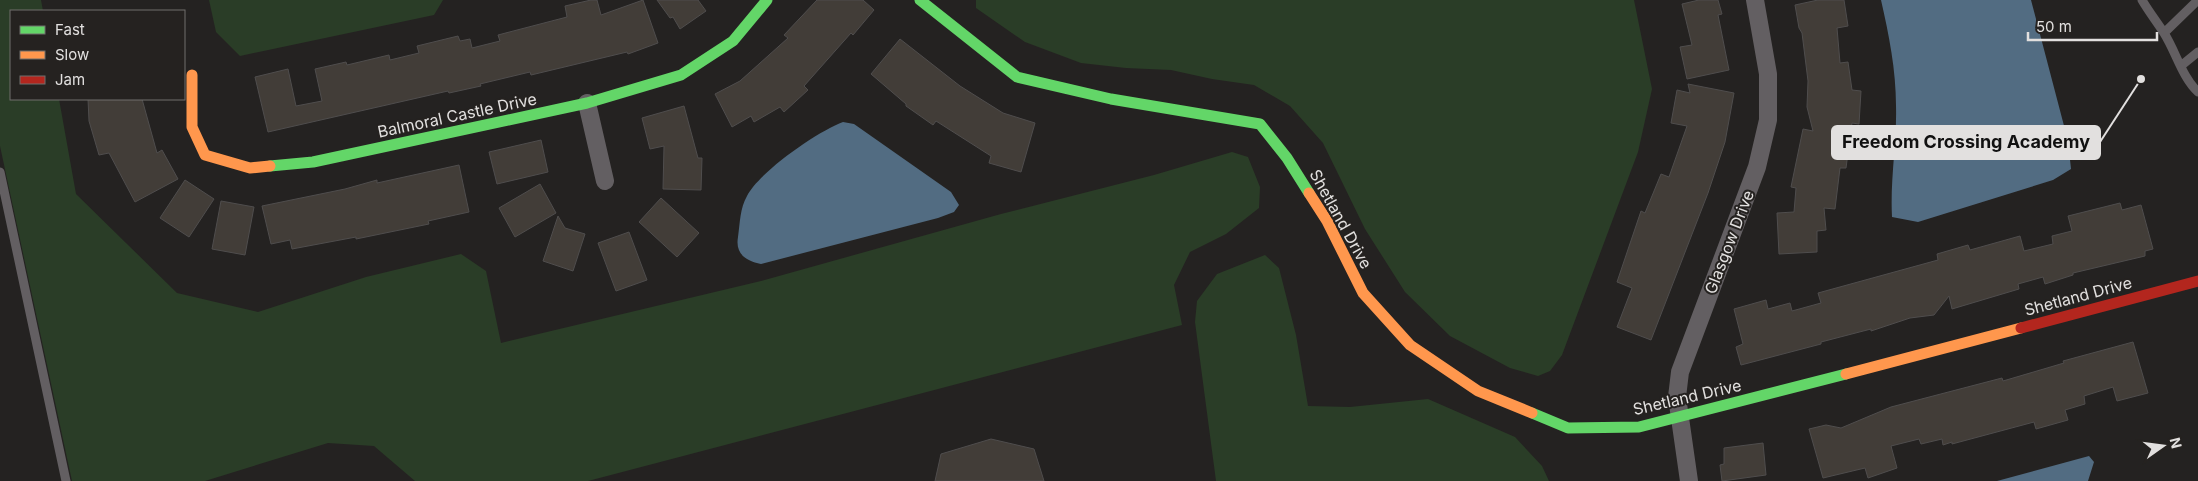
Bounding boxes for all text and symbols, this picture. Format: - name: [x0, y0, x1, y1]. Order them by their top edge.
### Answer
- legend: [10, 10, 185, 100]
- scale bar: [2028, 10, 2157, 42]
- text: 50 m: [2036, 17, 2072, 36]
- text: Fast: [55, 20, 85, 39]
- text: Slow: [55, 45, 89, 64]
- text: Jam: [55, 70, 85, 89]
- street label: Balmoral Castle Drive: [376, 88, 538, 142]
- callout: Freedom Crossing Academy: [1832, 126, 2100, 159]
- text: Freedom Crossing Academy: [1842, 131, 2090, 152]
- street label: Shetland Drive: [1305, 166, 1377, 272]
- street label: Glasgow Drive: [1700, 187, 1758, 297]
- street label: Shetland Drive: [2022, 272, 2134, 320]
- street label: Shetland Drive: [1631, 375, 1743, 419]
- north arrow: [2138, 421, 2188, 471]
- text: N: [2167, 436, 2186, 450]

